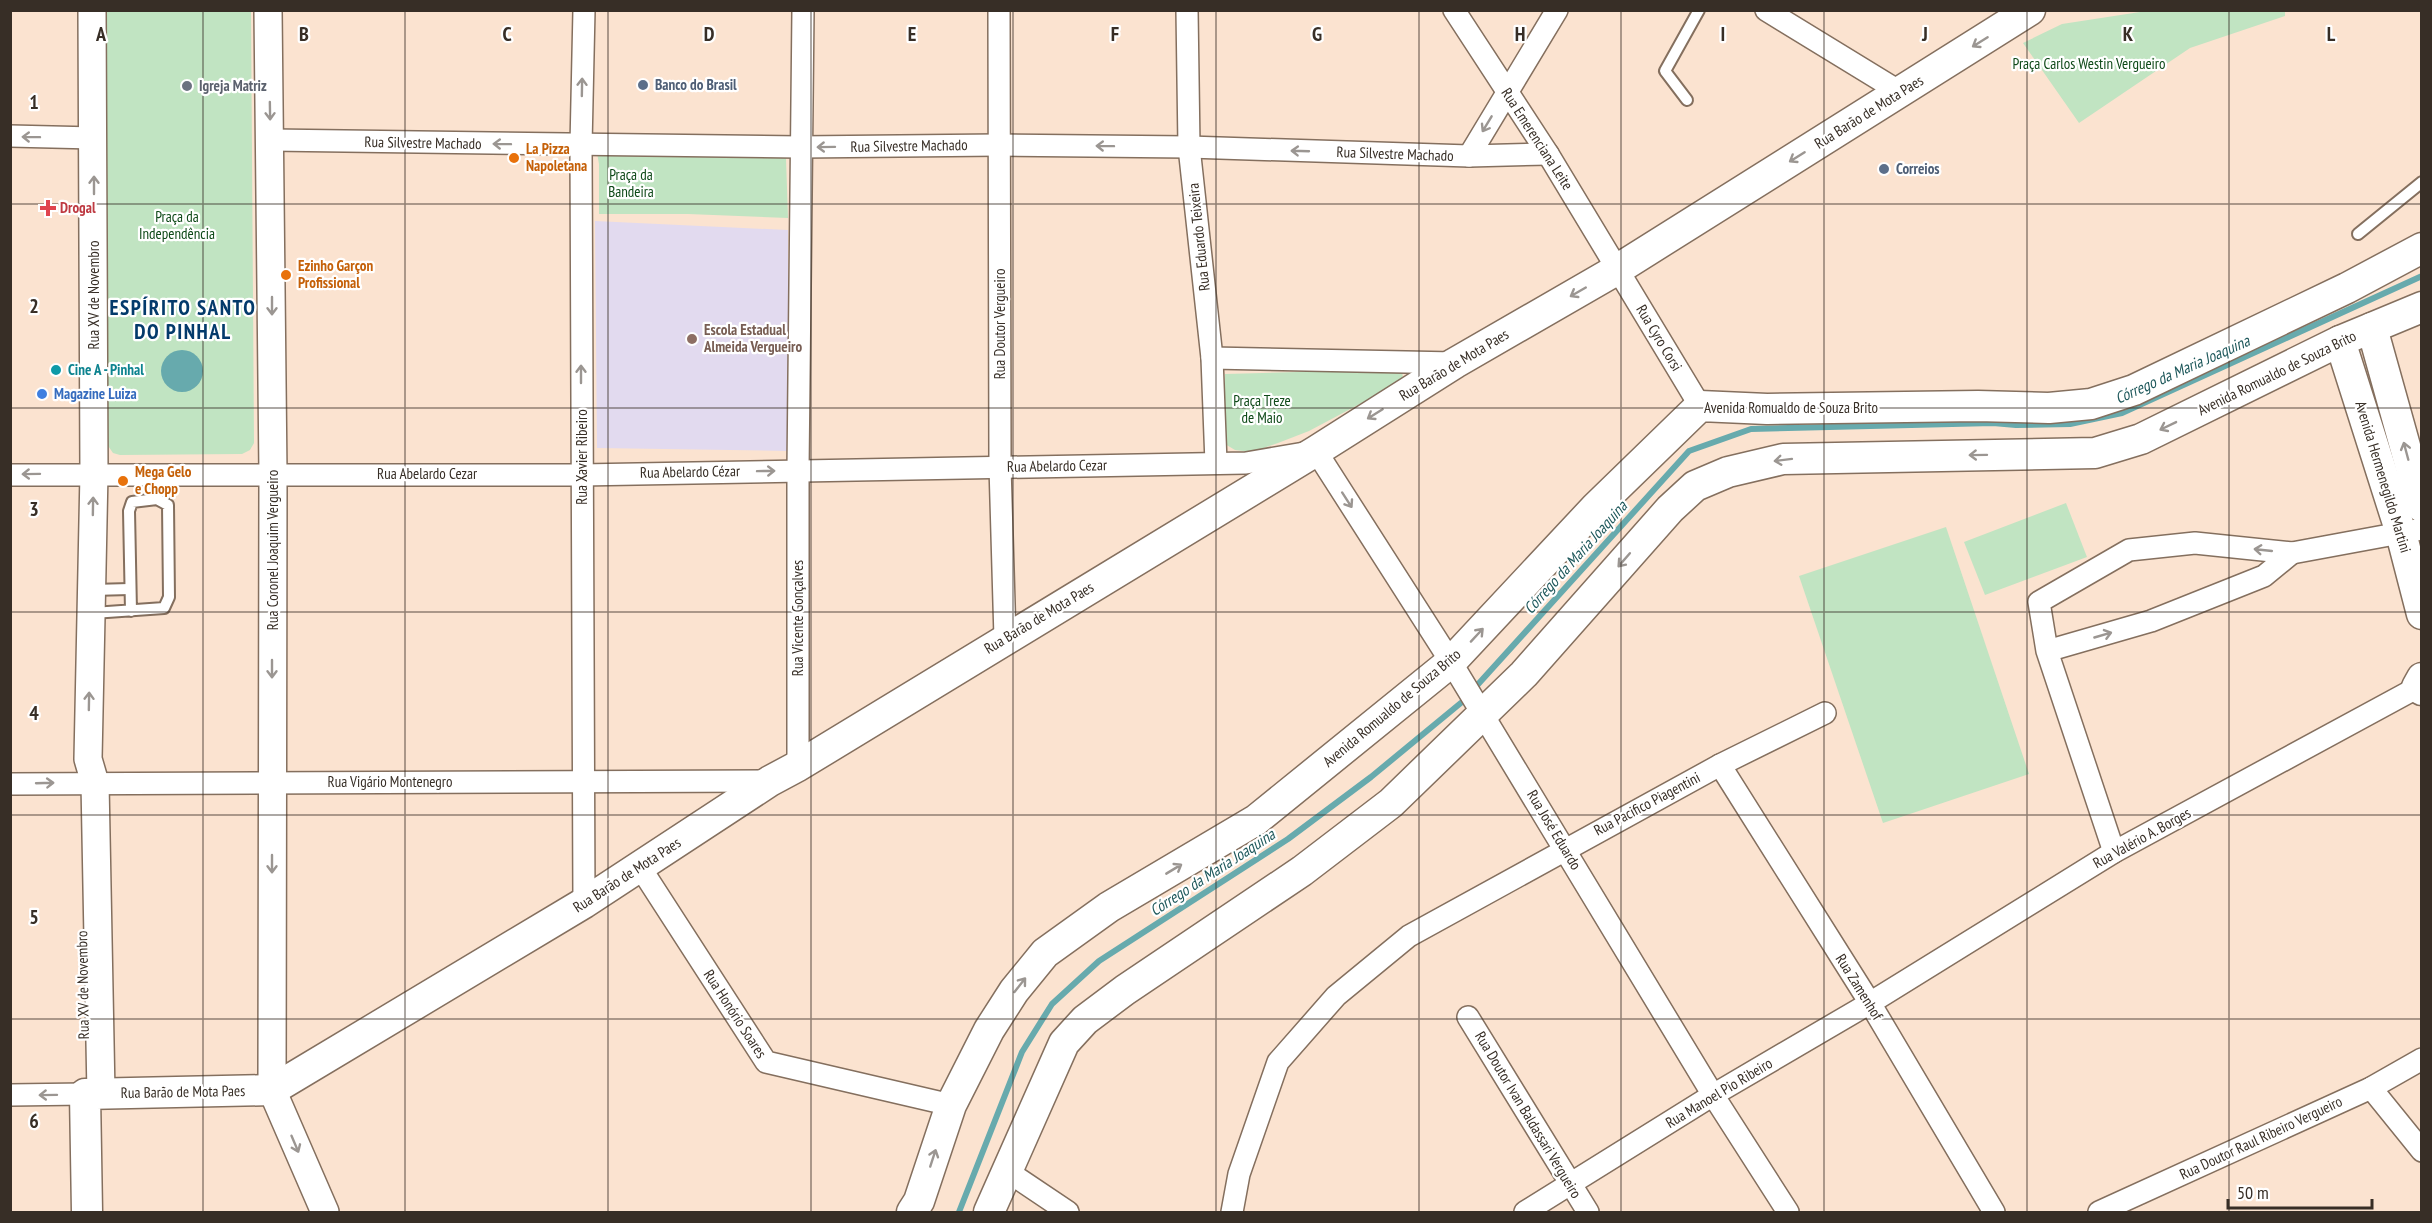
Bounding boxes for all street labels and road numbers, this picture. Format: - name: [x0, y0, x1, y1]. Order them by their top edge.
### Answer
- street label: Rua Barão de Mota Paes: [1811, 71, 1927, 153]
- street label: Rua Emerenciana Leite: [1497, 84, 1577, 193]
- street label: Rua Silvestre Machado: [364, 132, 482, 153]
- street label: Rua Silvestre Machado: [850, 135, 968, 156]
- street label: Rua Silvestre Machado: [1336, 142, 1454, 165]
- street label: Rua Eduardo Teixeira: [1183, 182, 1214, 292]
- street label: Rua XV de Novembro: [84, 241, 103, 349]
- street label: Rua Doutor Vergueiro: [990, 269, 1009, 379]
- street label: Rua Cyro Corsi: [1632, 301, 1687, 374]
- street label: Rua Barão de Mota Paes: [1395, 324, 1512, 405]
- street label: Avenida Romualdo de Souza Brito: [2194, 326, 2359, 419]
- street label: Avenida Romualdo de Souza Brito: [1704, 398, 1878, 417]
- street label: Avenida Hermenegildo Martini: [2351, 399, 2416, 555]
- street label: Rua Xavier Ribeiro: [572, 409, 591, 505]
- street label: Rua Abelardo Cezar: [1007, 455, 1108, 476]
- street label: Rua Abelardo Cézar: [640, 461, 741, 482]
- street label: Rua Abelardo Cezar: [377, 464, 478, 483]
- street label: Rua Coronel Joaquim Vergueiro: [263, 470, 282, 630]
- street label: Rua Vicente Gonçalves: [788, 560, 807, 676]
- street label: Rua Barão de Mota Paes: [980, 577, 1097, 658]
- street label: Avenida Romualdo de Souza Brito: [1319, 644, 1464, 771]
- street label: Rua Pacifico Piagentini: [1590, 768, 1703, 840]
- street label: Rua Vigário Montenegro: [328, 772, 452, 791]
- street label: Rua José Eduardo: [1523, 786, 1586, 873]
- street label: Rua Valério A. Borges: [2090, 803, 2194, 872]
- street label: Rua Barão de Mota Paes: [569, 833, 684, 916]
- street label: Rua XV de Novembro: [72, 930, 93, 1040]
- street label: Rua Zamenhof: [1832, 950, 1888, 1024]
- street label: Rua Honório Soares: [700, 966, 771, 1062]
- street label: Rua Doutor Ivan Baldassari Vergueiro: [1471, 1028, 1586, 1202]
- street label: Rua Manoel Pio Ribeiro: [1662, 1053, 1776, 1132]
- street label: Rua Barão de Mota Paes: [121, 1081, 245, 1102]
- street label: Rua Doutor Raul Ribeiro Vergueiro: [2176, 1091, 2345, 1184]

